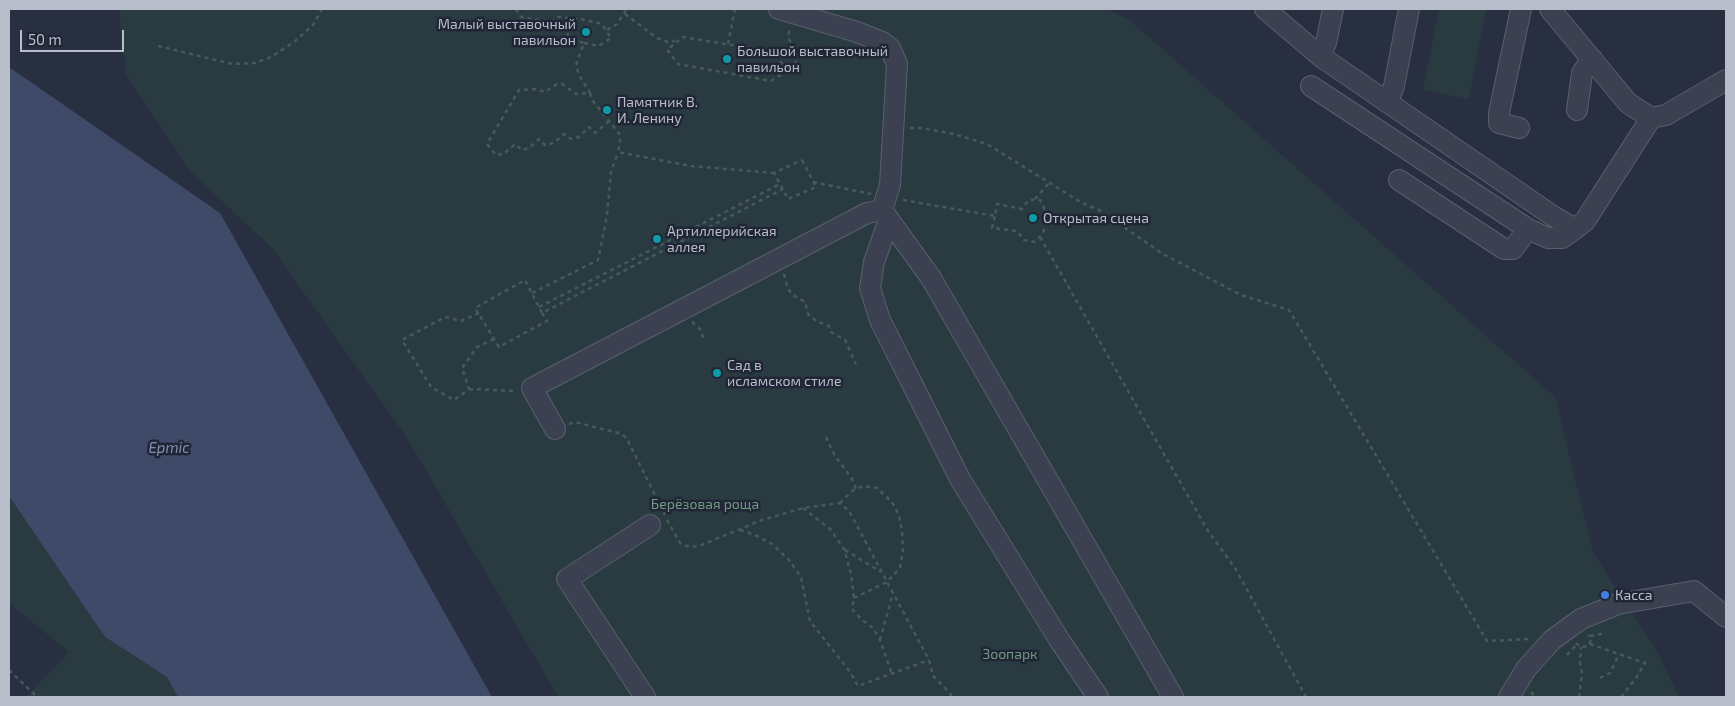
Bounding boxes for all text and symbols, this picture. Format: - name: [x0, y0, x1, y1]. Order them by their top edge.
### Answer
- place label: Малый выставочный павильон: [438, 16, 576, 48]
- scale bar: [22, 20, 126, 52]
- marker: Малый выставочный павильон: [580, 26, 592, 38]
- text: 50 m: [28, 30, 62, 48]
- place label: Большой выставочный павильон: [737, 43, 888, 75]
- marker: Большой выставочный павильон: [721, 53, 733, 65]
- place label: Памятник В. И. Ленину: [617, 94, 698, 126]
- marker: Памятник В. И. Ленину: [601, 104, 613, 116]
- place label: Открытая сцена: [1043, 210, 1149, 226]
- marker: Открытая сцена: [1027, 212, 1039, 224]
- place label: Артиллерийская аллея: [667, 223, 777, 256]
- marker: Артиллерийская аллея: [651, 233, 663, 245]
- place label: Сад в исламском стиле: [727, 357, 841, 390]
- marker: Сад в исламском стиле: [711, 367, 723, 379]
- water label: Ертіс: [148, 439, 190, 457]
- park label: Берёзовая роща: [651, 496, 759, 512]
- place label: Касса: [1615, 587, 1653, 603]
- marker: Касса: [1599, 589, 1611, 601]
- park label: Зоопарк: [982, 646, 1038, 662]

